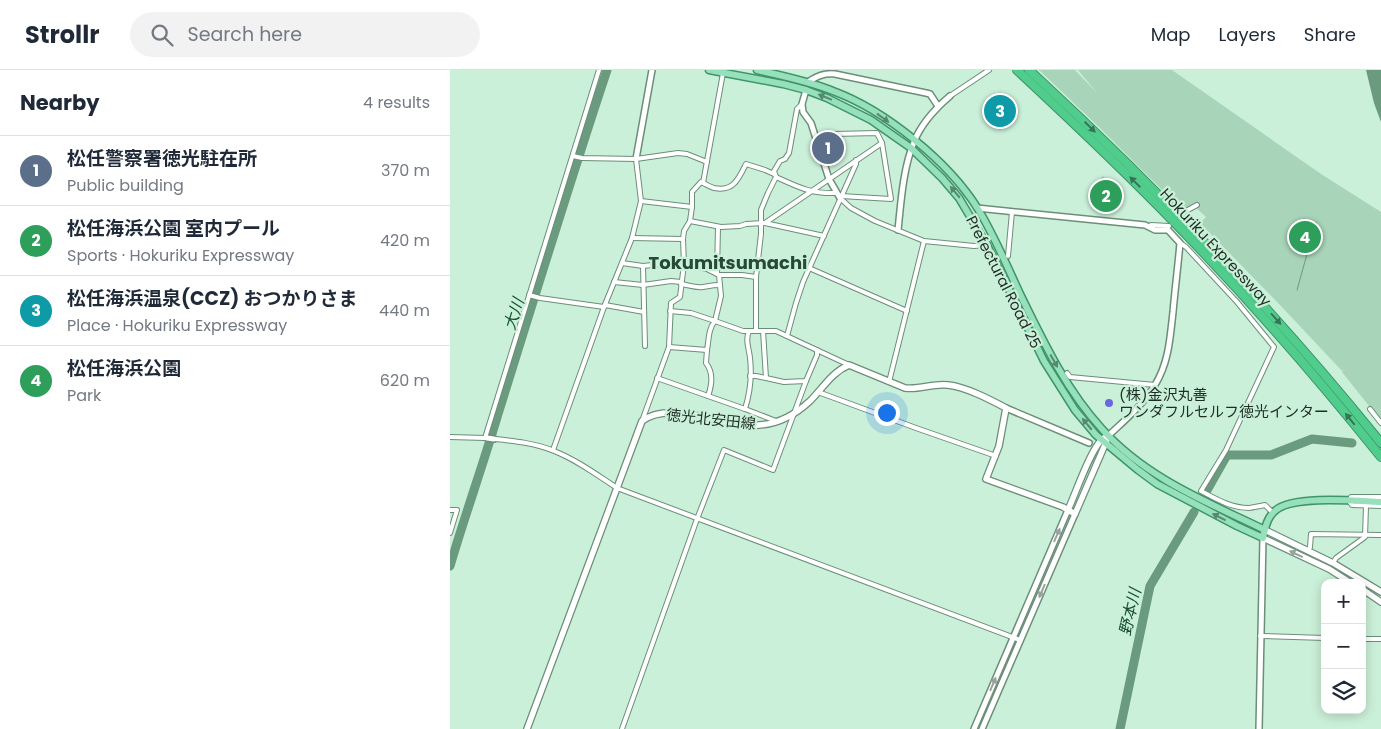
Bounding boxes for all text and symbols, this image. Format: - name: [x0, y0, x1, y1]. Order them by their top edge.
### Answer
- search box: [130, 12, 480, 57]
- text: Strollr: [25, 18, 100, 51]
- icon: search: [148, 21, 176, 49]
- text: Search here: [188, 21, 302, 48]
- text: Map: [1151, 22, 1191, 47]
- text: Layers: [1219, 22, 1276, 47]
- text: Share: [1304, 22, 1356, 47]
- text: Nearby: [20, 88, 100, 117]
- text: 4 results: [363, 91, 430, 114]
- pin: 3: [984, 92, 1016, 130]
- one-way arrow: [818, 93, 832, 101]
- one-way arrow: [876, 112, 889, 123]
- one-way arrow: [1084, 121, 1096, 133]
- pin: 1: [812, 129, 844, 167]
- text: 松任警察署徳光駐在所: [67, 145, 257, 172]
- text: 1: [33, 159, 39, 182]
- text: 370 m: [381, 159, 430, 182]
- text: Public building: [67, 174, 184, 197]
- pin: 2: [1090, 177, 1122, 215]
- one-way arrow: [1129, 177, 1141, 189]
- street label: Hokuriku Expressway: [1156, 183, 1277, 311]
- one-way arrow: [949, 186, 960, 199]
- street label: Prefectural Road 25: [961, 212, 1047, 352]
- text: 松任海浜公園 室内プール: [67, 215, 280, 242]
- pin: 4: [1289, 218, 1321, 256]
- text: 2: [31, 229, 41, 252]
- text: 420 m: [380, 229, 430, 252]
- text: Sports · Hokuriku Expressway: [67, 244, 294, 267]
- district label: Tokumitsumachi: [649, 250, 807, 275]
- text: 松任海浜温泉(CCZ) おつかりさま: [67, 285, 357, 312]
- water label: 大川: [498, 293, 530, 333]
- text: 3: [31, 299, 41, 322]
- text: 440 m: [379, 299, 430, 322]
- one-way arrow: [1270, 313, 1282, 325]
- text: Place · Hokuriku Expressway: [67, 314, 287, 337]
- one-way arrow: [1050, 354, 1058, 368]
- text: 松任海浜公園: [67, 355, 181, 382]
- text: 4: [31, 369, 41, 392]
- text: 620 m: [380, 369, 430, 392]
- text: Park: [67, 384, 101, 407]
- place label: (株)金沢丸善 ワンダフルセルフ徳光インター: [1119, 384, 1329, 422]
- marker: (株)金沢丸善 ワンダフルセルフ徳光インター: [1103, 397, 1115, 409]
- your location: [874, 400, 900, 426]
- street label: 徳光北安田線: [665, 404, 757, 434]
- one-way arrow: [1345, 412, 1356, 425]
- one-way arrow: [1082, 418, 1093, 430]
- one-way arrow: [1212, 513, 1226, 521]
- one-way arrow: [1054, 528, 1062, 542]
- one-way arrow: [1289, 549, 1303, 557]
- map controls: [1321, 579, 1366, 714]
- button: +: [1321, 579, 1366, 624]
- one-way arrow: [1037, 584, 1045, 598]
- water label: 野本川: [1113, 584, 1147, 638]
- button: −: [1321, 624, 1366, 669]
- button: layers: [1321, 669, 1366, 714]
- one-way arrow: [989, 677, 997, 691]

